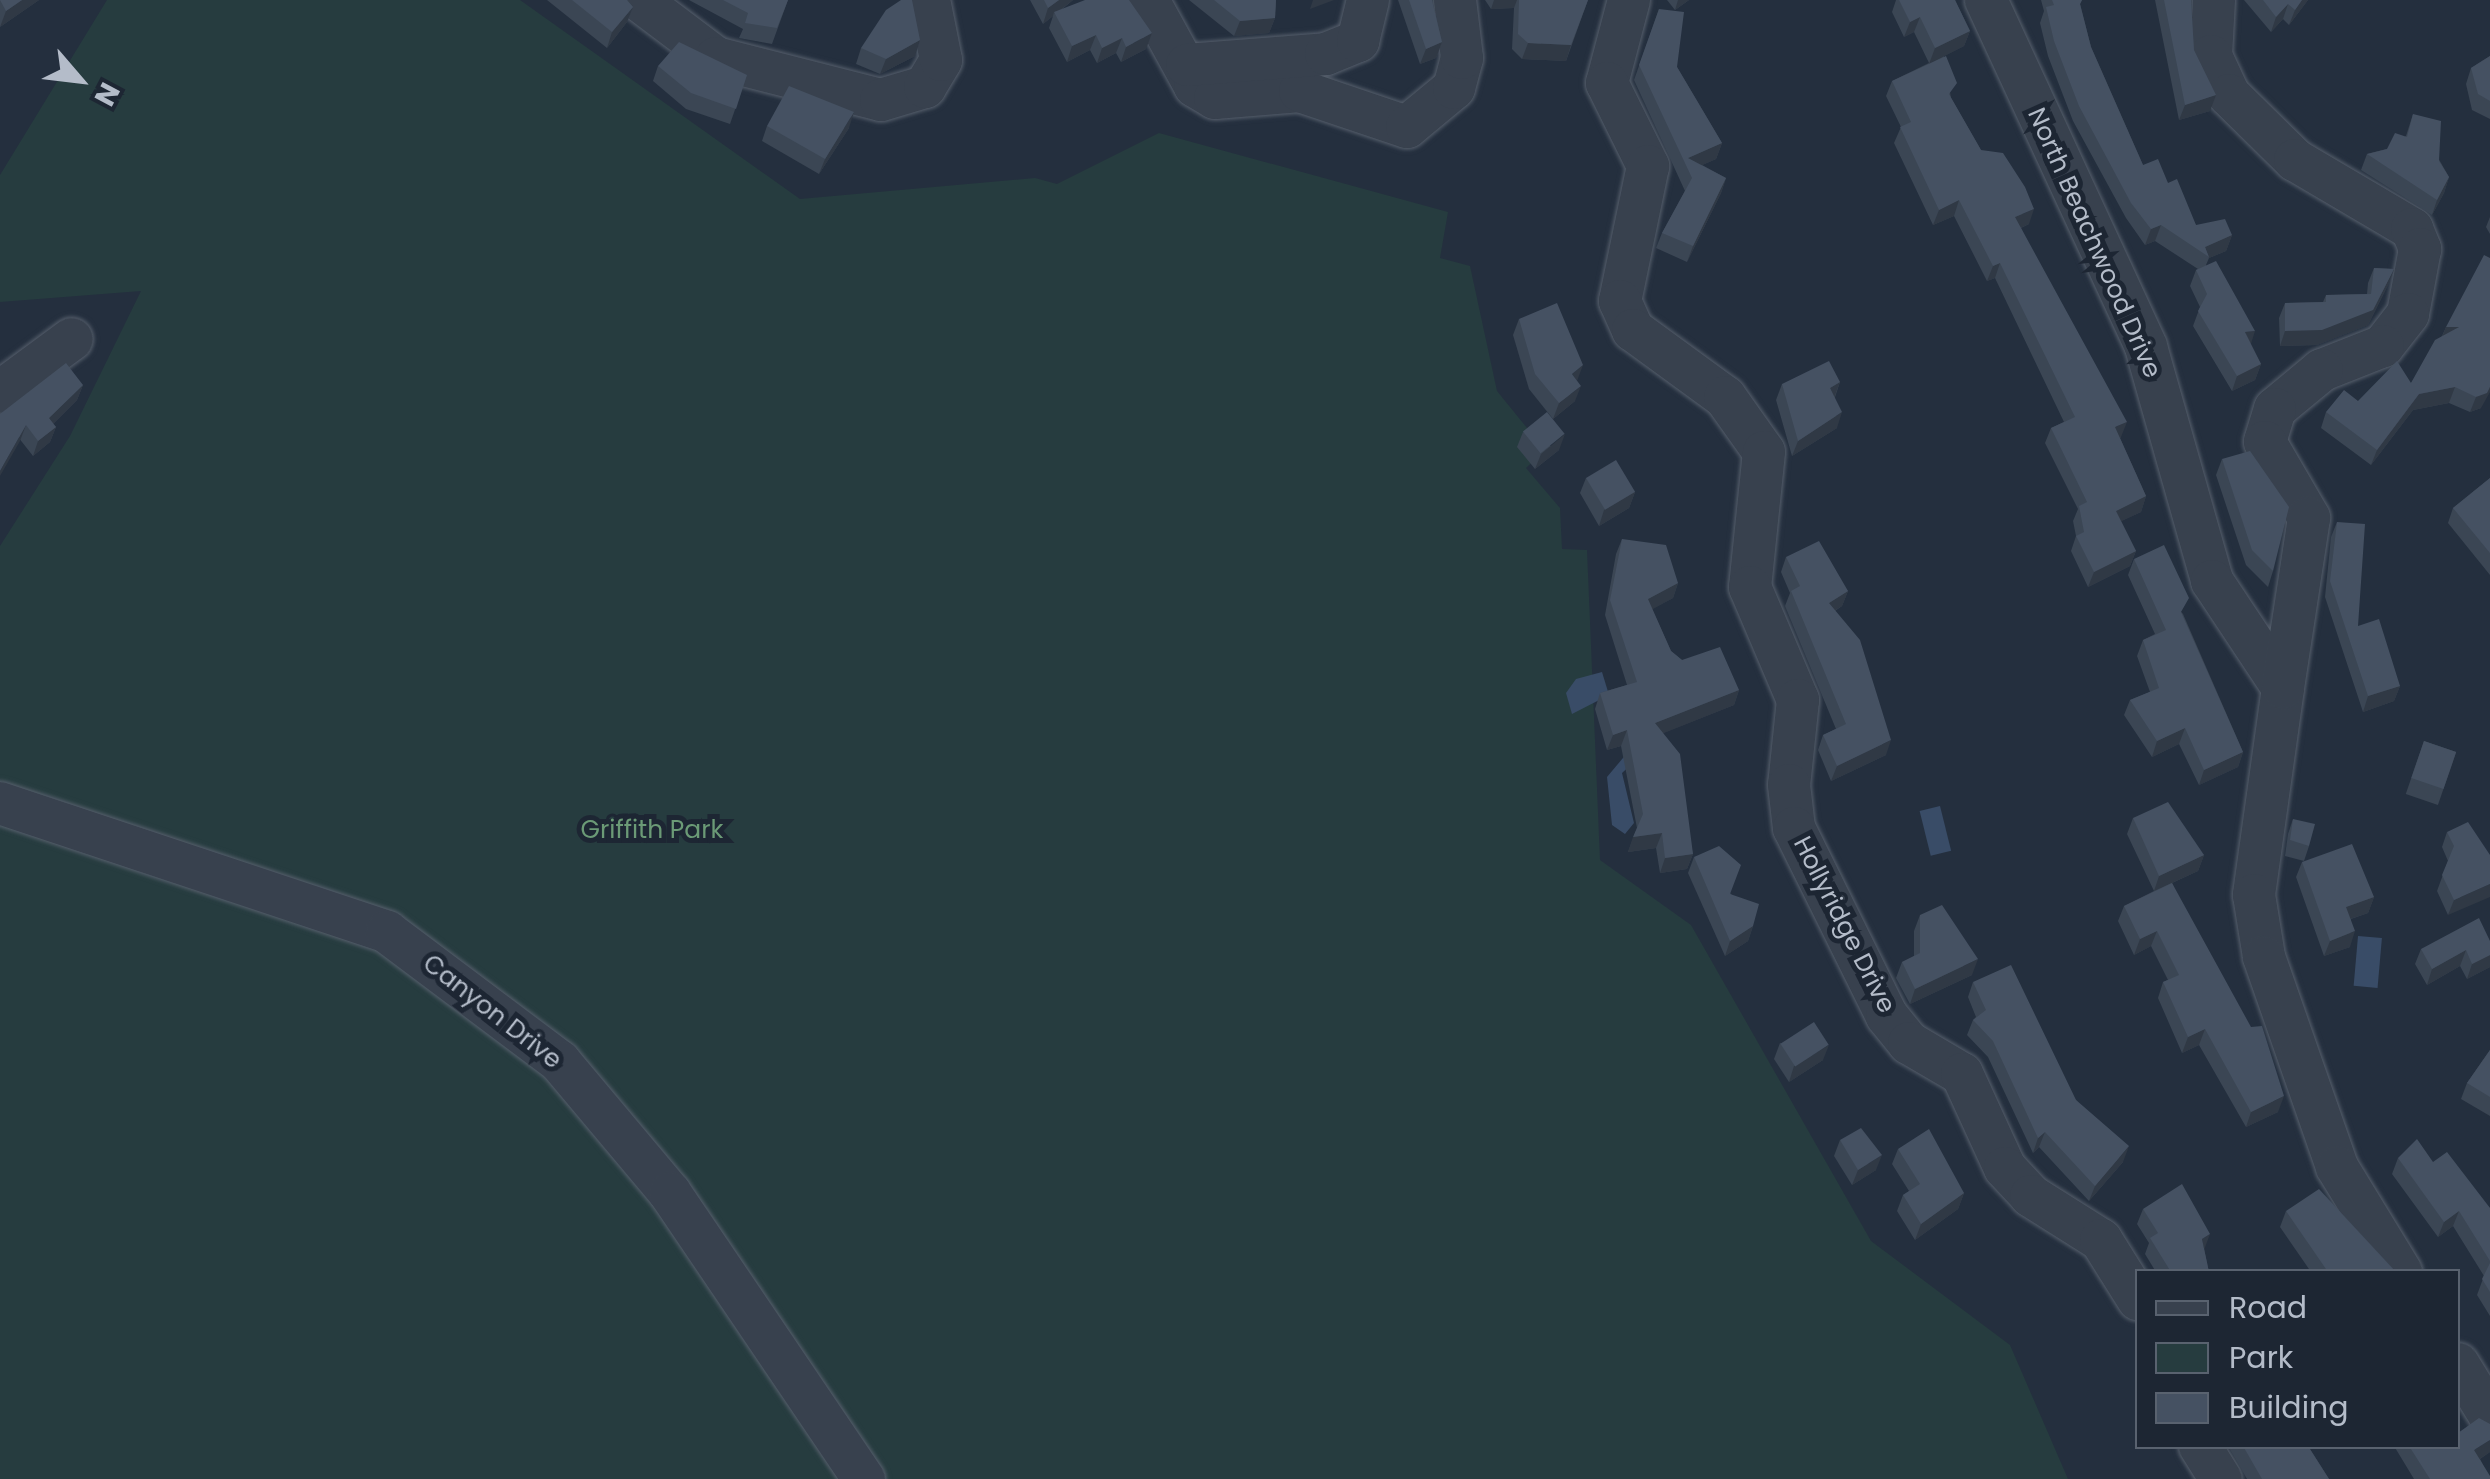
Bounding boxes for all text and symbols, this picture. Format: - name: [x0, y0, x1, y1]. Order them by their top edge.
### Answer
- north arrow: [30, 30, 130, 130]
- text: N: [85, 76, 129, 113]
- street label: North Beachwood Drive: [2021, 103, 2167, 383]
- park label: Griffith Park: [581, 815, 723, 845]
- street label: Hollyridge Drive: [1787, 832, 1901, 1018]
- street label: Canyon Drive: [417, 949, 567, 1075]
- legend: [2135, 1269, 2460, 1449]
- text: Road: [2229, 1286, 2307, 1329]
- text: Park: [2229, 1336, 2293, 1379]
- text: Building: [2229, 1386, 2349, 1429]

